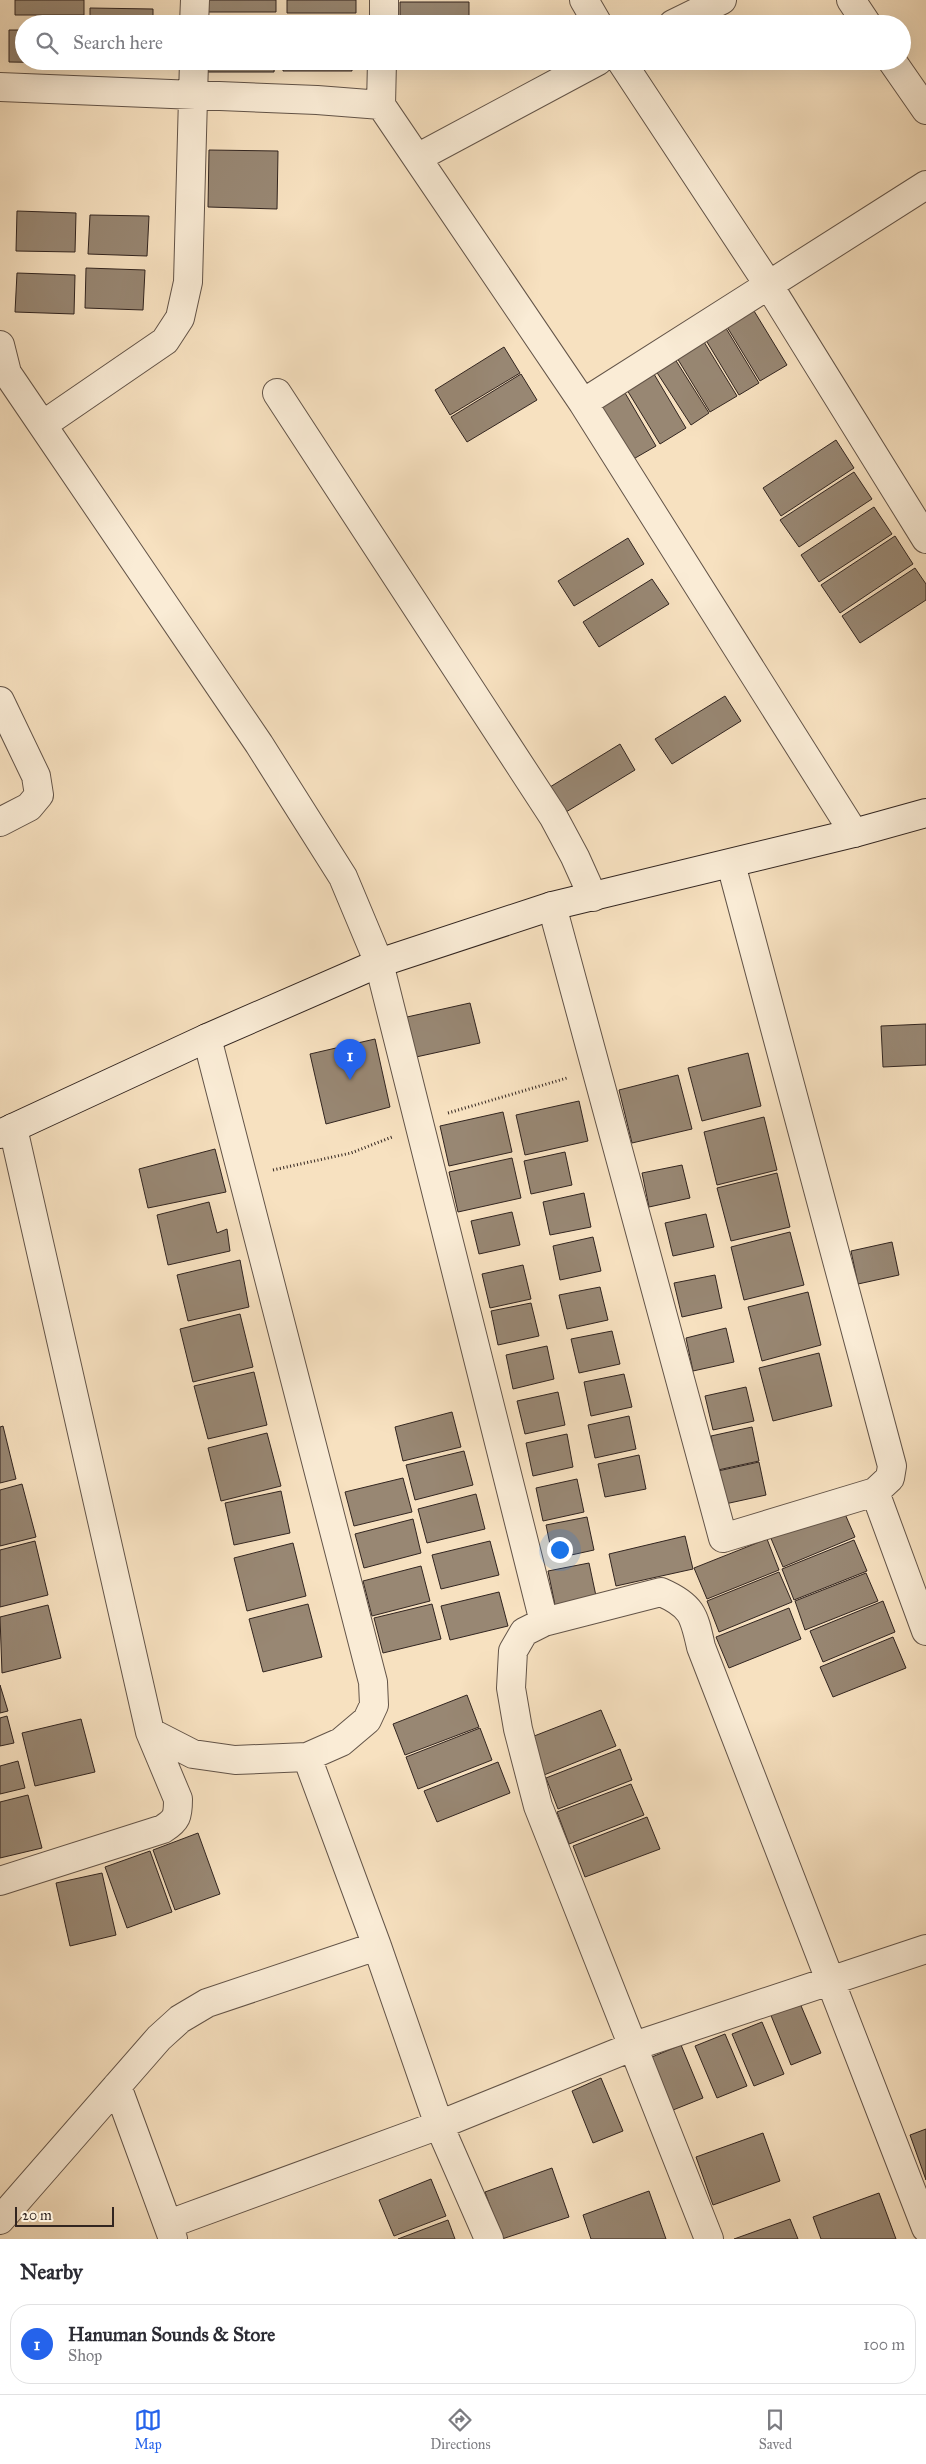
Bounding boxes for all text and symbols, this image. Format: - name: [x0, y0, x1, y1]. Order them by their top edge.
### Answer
- search box: [15, 15, 911, 70]
- icon: search: [33, 29, 61, 57]
- text: Search here: [73, 31, 163, 54]
- pin: 1: [334, 1039, 366, 1080]
- your location: [547, 1537, 573, 1563]
- scale bar: [15, 2204, 114, 2227]
- text: 20 m: [22, 2207, 52, 2224]
- text: Nearby: [20, 2259, 83, 2285]
- text: Hanuman Sounds & Store: [68, 2323, 275, 2346]
- text: 1: [34, 2335, 40, 2354]
- text: 100 m: [863, 2335, 905, 2354]
- text: Shop: [68, 2346, 102, 2365]
- tab: Map: [134, 2406, 162, 2453]
- tab: Directions: [430, 2406, 491, 2453]
- tab: Saved: [759, 2406, 792, 2453]

